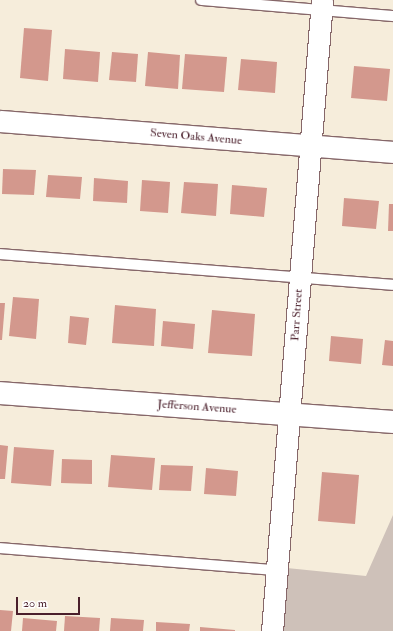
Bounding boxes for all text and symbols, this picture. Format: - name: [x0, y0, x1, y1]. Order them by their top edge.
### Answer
- street label: Seven Oaks Avenue: [149, 126, 243, 148]
- street label: Parr Street: [288, 289, 306, 341]
- street label: Jefferson Avenue: [157, 397, 237, 417]
- scale bar: [18, 589, 82, 615]
- text: 20 m: [23, 596, 47, 611]

